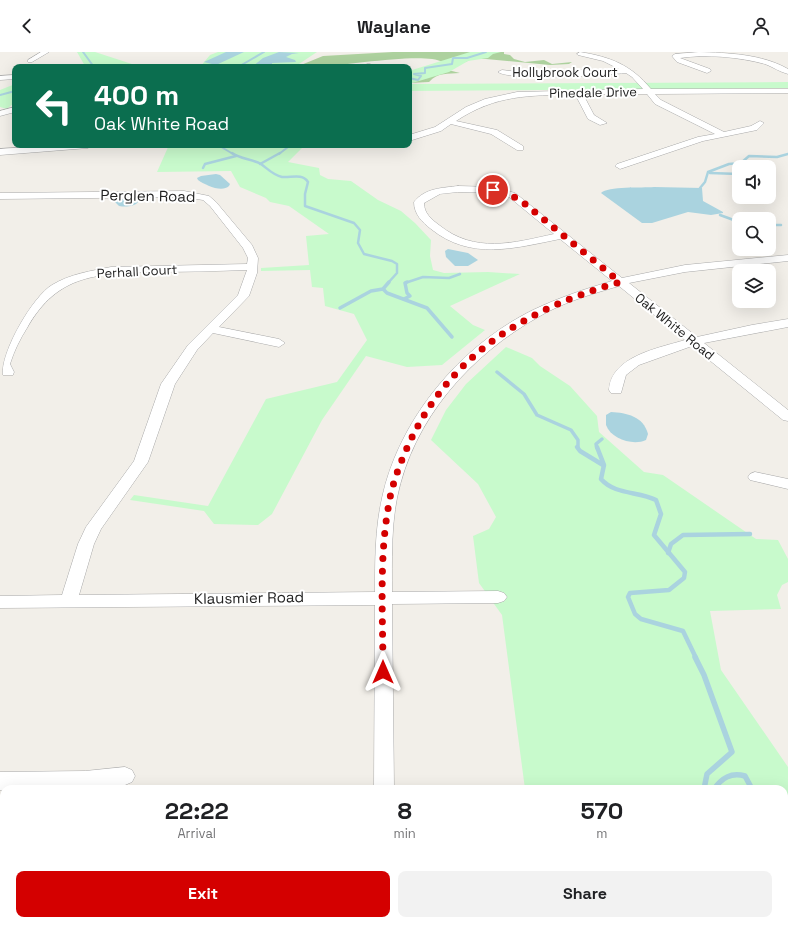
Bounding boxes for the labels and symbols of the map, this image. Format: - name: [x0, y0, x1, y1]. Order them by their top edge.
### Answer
- street label: Hollybrook Court: [512, 64, 618, 81]
- street label: Pinedale Drive: [549, 83, 637, 102]
- pin: [476, 173, 510, 207]
- street label: Perglen Road: [100, 185, 196, 206]
- street label: Perhall Court: [96, 261, 178, 282]
- street label: Oak White Road: [631, 289, 718, 364]
- street label: Klausmier Road: [194, 587, 304, 608]
- position arrow: [362, 651, 404, 693]

